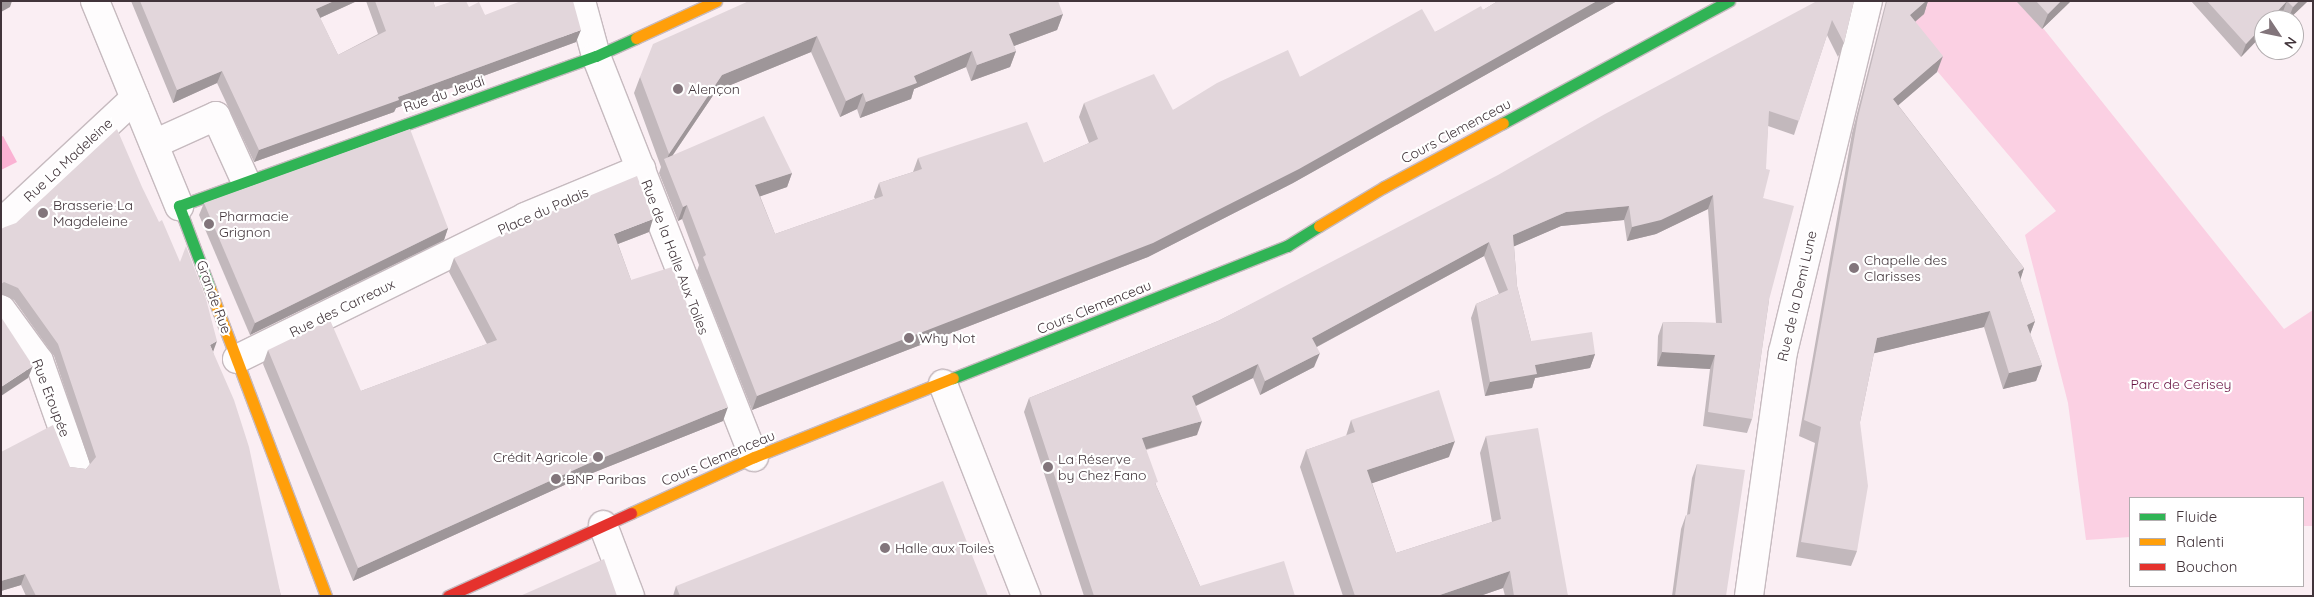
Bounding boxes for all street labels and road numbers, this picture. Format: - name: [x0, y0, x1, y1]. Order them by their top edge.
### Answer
- street label: Rue du Jeudi: [401, 72, 487, 116]
- street label: Cours Clemenceau: [1398, 95, 1514, 167]
- street label: Rue La Madeleine: [20, 115, 116, 205]
- street label: Rue de la Halle Aux Toiles: [638, 177, 712, 337]
- street label: Place du Palais: [495, 183, 591, 239]
- street label: Rue de la Demi Lune: [1774, 229, 1820, 363]
- street label: Grande Rue: [193, 258, 235, 336]
- street label: Rue des Carreaux: [287, 275, 397, 341]
- street label: Cours Clemenceau: [1034, 276, 1154, 338]
- street label: Rue Etoupée: [28, 357, 74, 439]
- street label: Cours Clemenceau: [659, 426, 777, 490]

